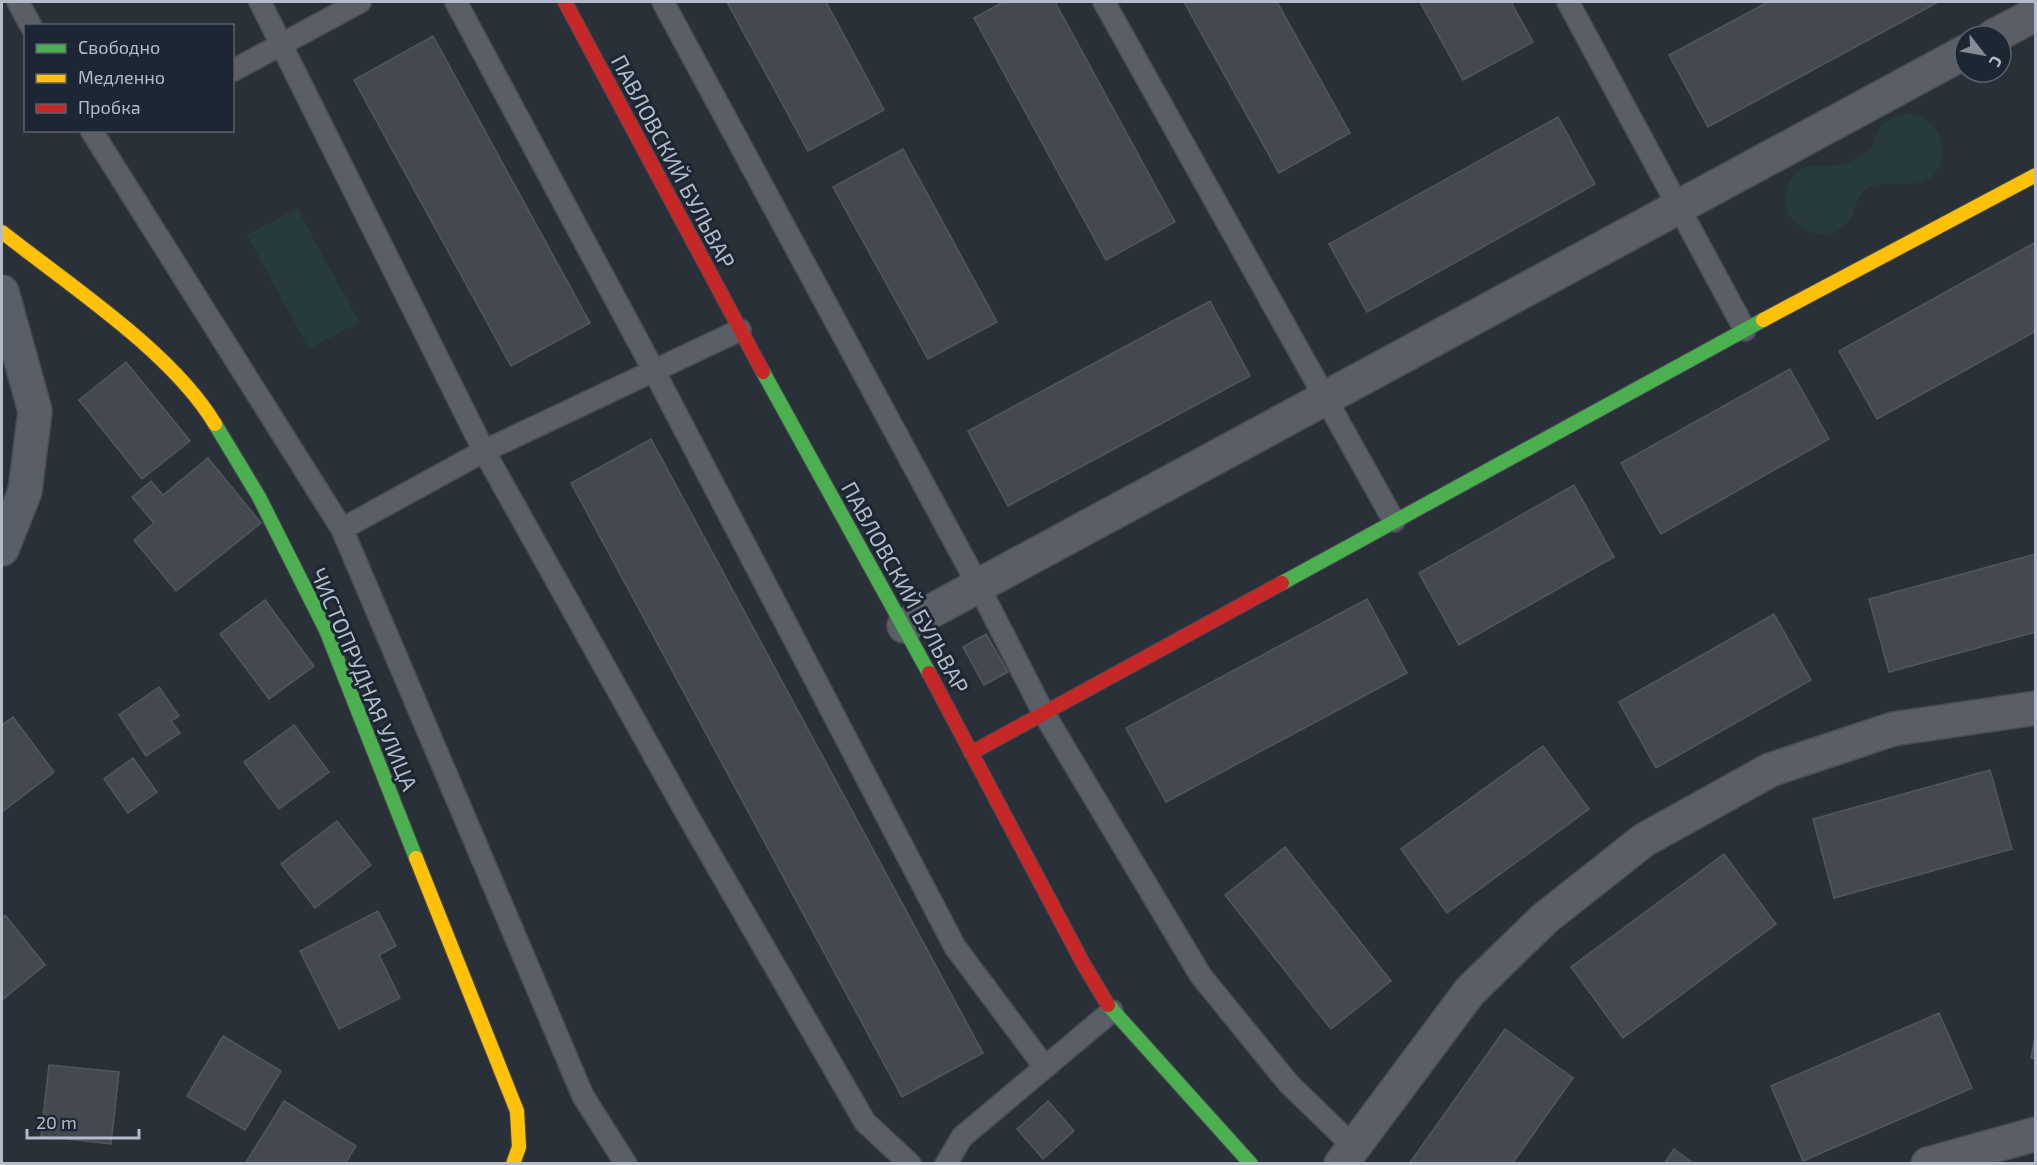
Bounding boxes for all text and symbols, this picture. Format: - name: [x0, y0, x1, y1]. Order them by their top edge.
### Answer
- legend: [24, 24, 234, 132]
- north arrow: [1953, 24, 2013, 84]
- text: Свободно: [78, 36, 160, 58]
- street label: ПАВЛОВСКИЙ БУЛЬВАР: [607, 50, 741, 272]
- text: С: [1986, 53, 2007, 71]
- text: Медленно: [78, 66, 165, 88]
- text: Пробка: [78, 96, 141, 118]
- street label: ПАВЛОВСКИЙ БУЛЬВАР: [837, 477, 975, 697]
- street label: ЧИСТОПРУДНАЯ УЛИЦА: [306, 564, 424, 795]
- scale bar: [27, 1102, 140, 1140]
- text: 20 m: [36, 1111, 77, 1133]

